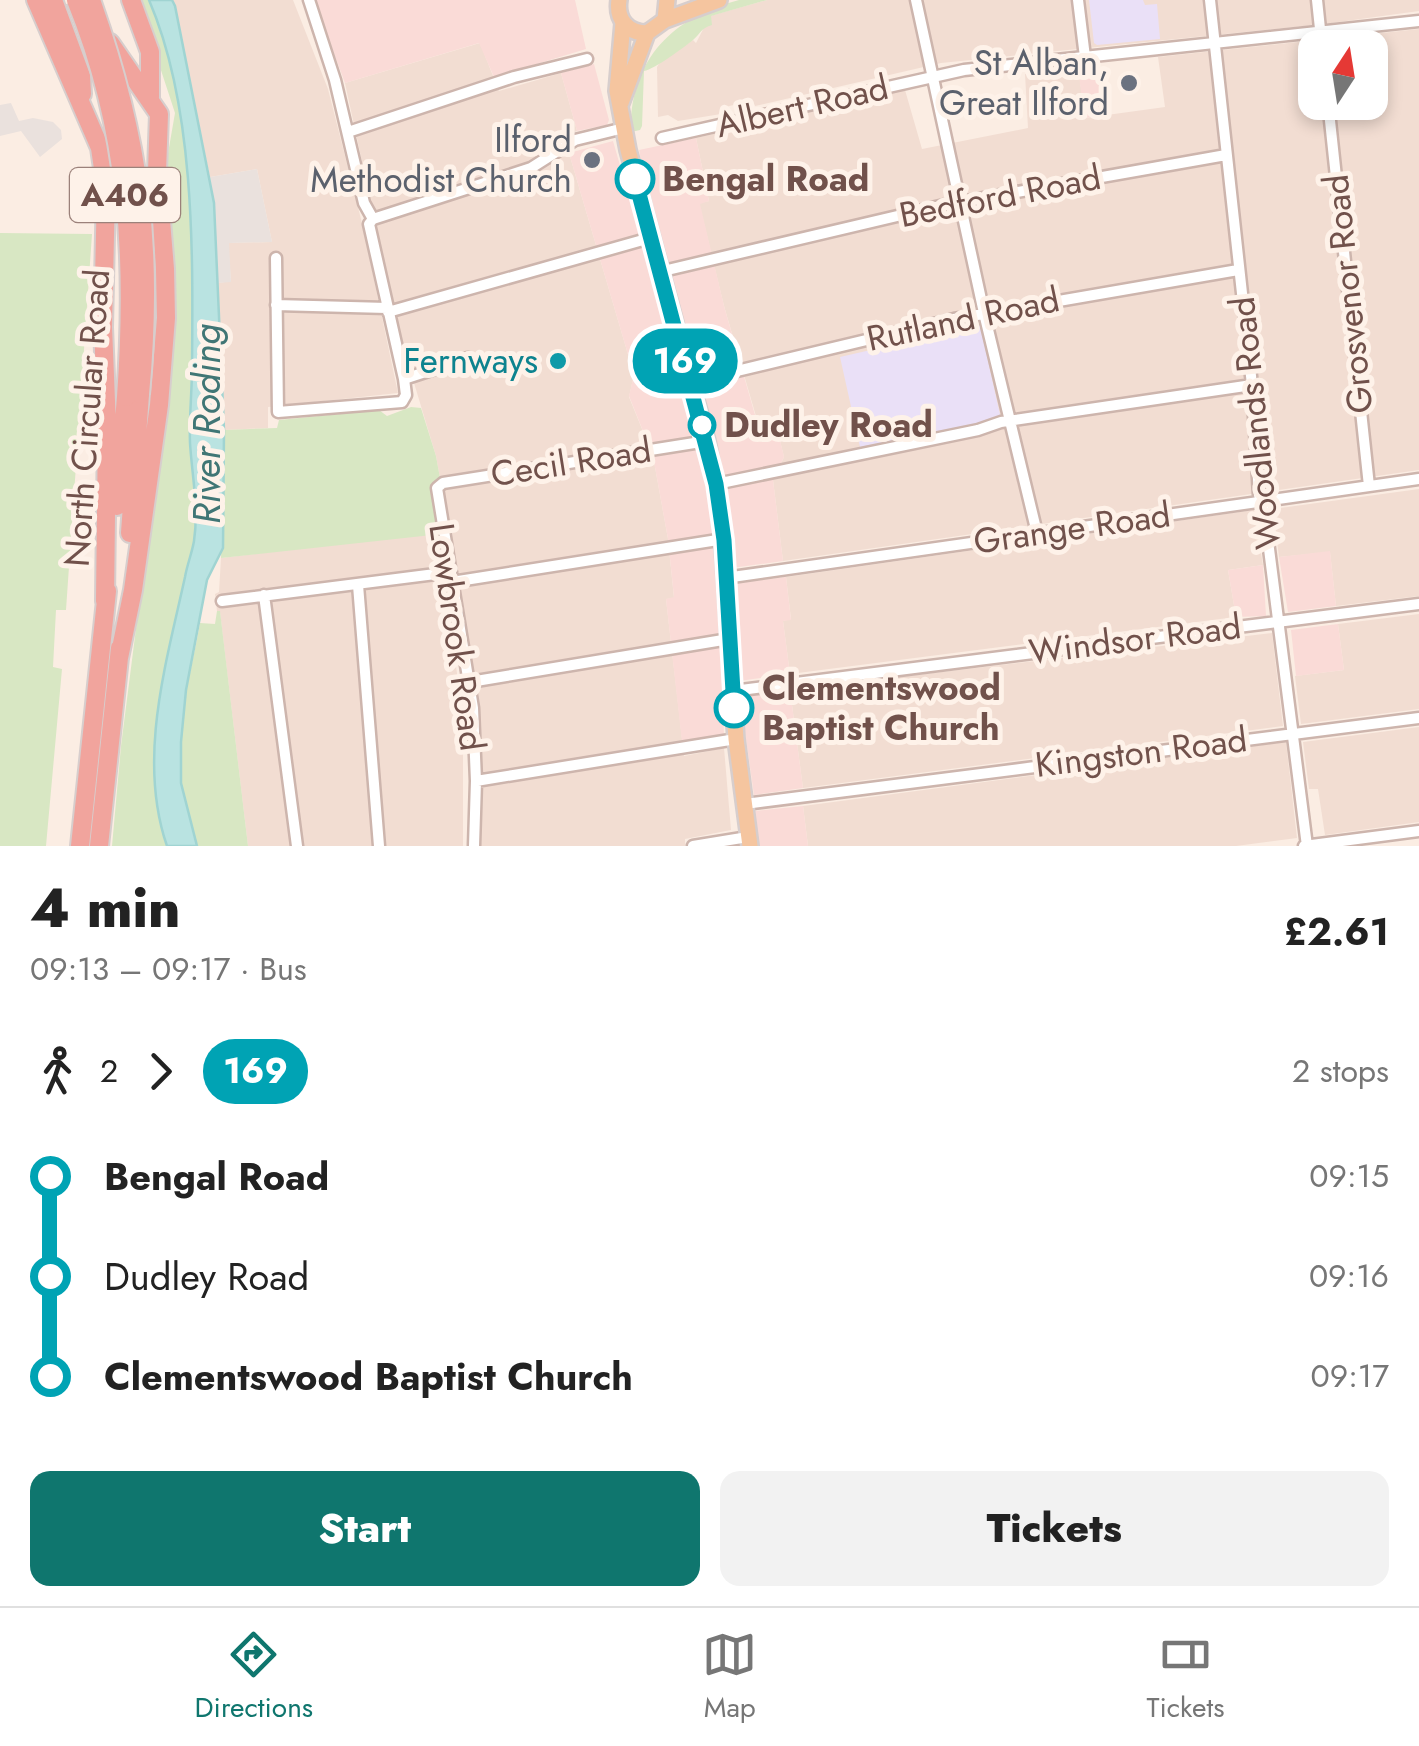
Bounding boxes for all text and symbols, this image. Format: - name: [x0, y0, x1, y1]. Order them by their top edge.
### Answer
- north arrow: [1298, 30, 1388, 120]
- map controls: [1298, 30, 1388, 120]
- place label: St Alban, Great Ilford: [939, 38, 1109, 128]
- street label: Albert Road: [711, 62, 893, 150]
- marker: St Alban, Great Ilford: [1118, 72, 1140, 94]
- place label: Ilford Methodist Church: [310, 115, 572, 205]
- marker: Ilford Methodist Church: [581, 149, 603, 171]
- street label: Bedford Road: [895, 152, 1105, 240]
- place label: Bengal Road: [662, 154, 869, 204]
- marker: Bengal Road: [616, 160, 654, 198]
- road number: A406: [70, 168, 180, 222]
- street label: Grosvenor Road: [1311, 172, 1385, 416]
- street label: North Circular Road: [52, 268, 122, 568]
- street label: Rutland Road: [862, 274, 1064, 364]
- street label: Woodlands Road: [1217, 294, 1293, 552]
- water label: River Roding: [179, 324, 234, 524]
- line badge: 169: [628, 328, 742, 394]
- place label: Fernways: [403, 336, 538, 386]
- text: 169: [653, 336, 717, 386]
- marker: Fernways: [547, 350, 569, 372]
- place label: Dudley Road: [724, 400, 933, 450]
- marker: Dudley Road: [689, 412, 715, 438]
- street label: Cecil Road: [487, 425, 655, 499]
- street label: Grange Road: [970, 489, 1174, 567]
- street label: Lowbrook Road: [416, 520, 498, 754]
- street label: Windsor Road: [1026, 601, 1244, 677]
- place label: Clementswood Baptist Church: [762, 663, 1001, 753]
- marker: Clementswood Baptist Church: [715, 689, 753, 727]
- street label: Kingston Road: [1032, 714, 1250, 790]
- text: 4 min: [30, 868, 180, 948]
- text: £2.61: [1284, 904, 1389, 959]
- text: 09:13 – 09:17 · Bus: [30, 946, 307, 992]
- icon: walk: [30, 1044, 85, 1099]
- icon: forward: [133, 1044, 188, 1099]
- text: 169: [223, 1046, 288, 1096]
- text: 2: [100, 1048, 118, 1094]
- text: 2 stops: [1292, 1048, 1389, 1094]
- text: Bengal Road: [104, 1149, 329, 1204]
- text: 09:15: [1309, 1153, 1389, 1199]
- text: Dudley Road: [104, 1249, 309, 1304]
- text: 09:16: [1309, 1253, 1389, 1299]
- text: Clementswood Baptist Church: [104, 1349, 633, 1404]
- text: 09:17: [1311, 1353, 1389, 1399]
- button: Start: [30, 1471, 700, 1586]
- button: Tickets: [720, 1471, 1389, 1586]
- tab: Directions: [195, 1627, 313, 1728]
- tab: Map: [702, 1627, 757, 1728]
- tab: Tickets: [1146, 1627, 1224, 1728]

